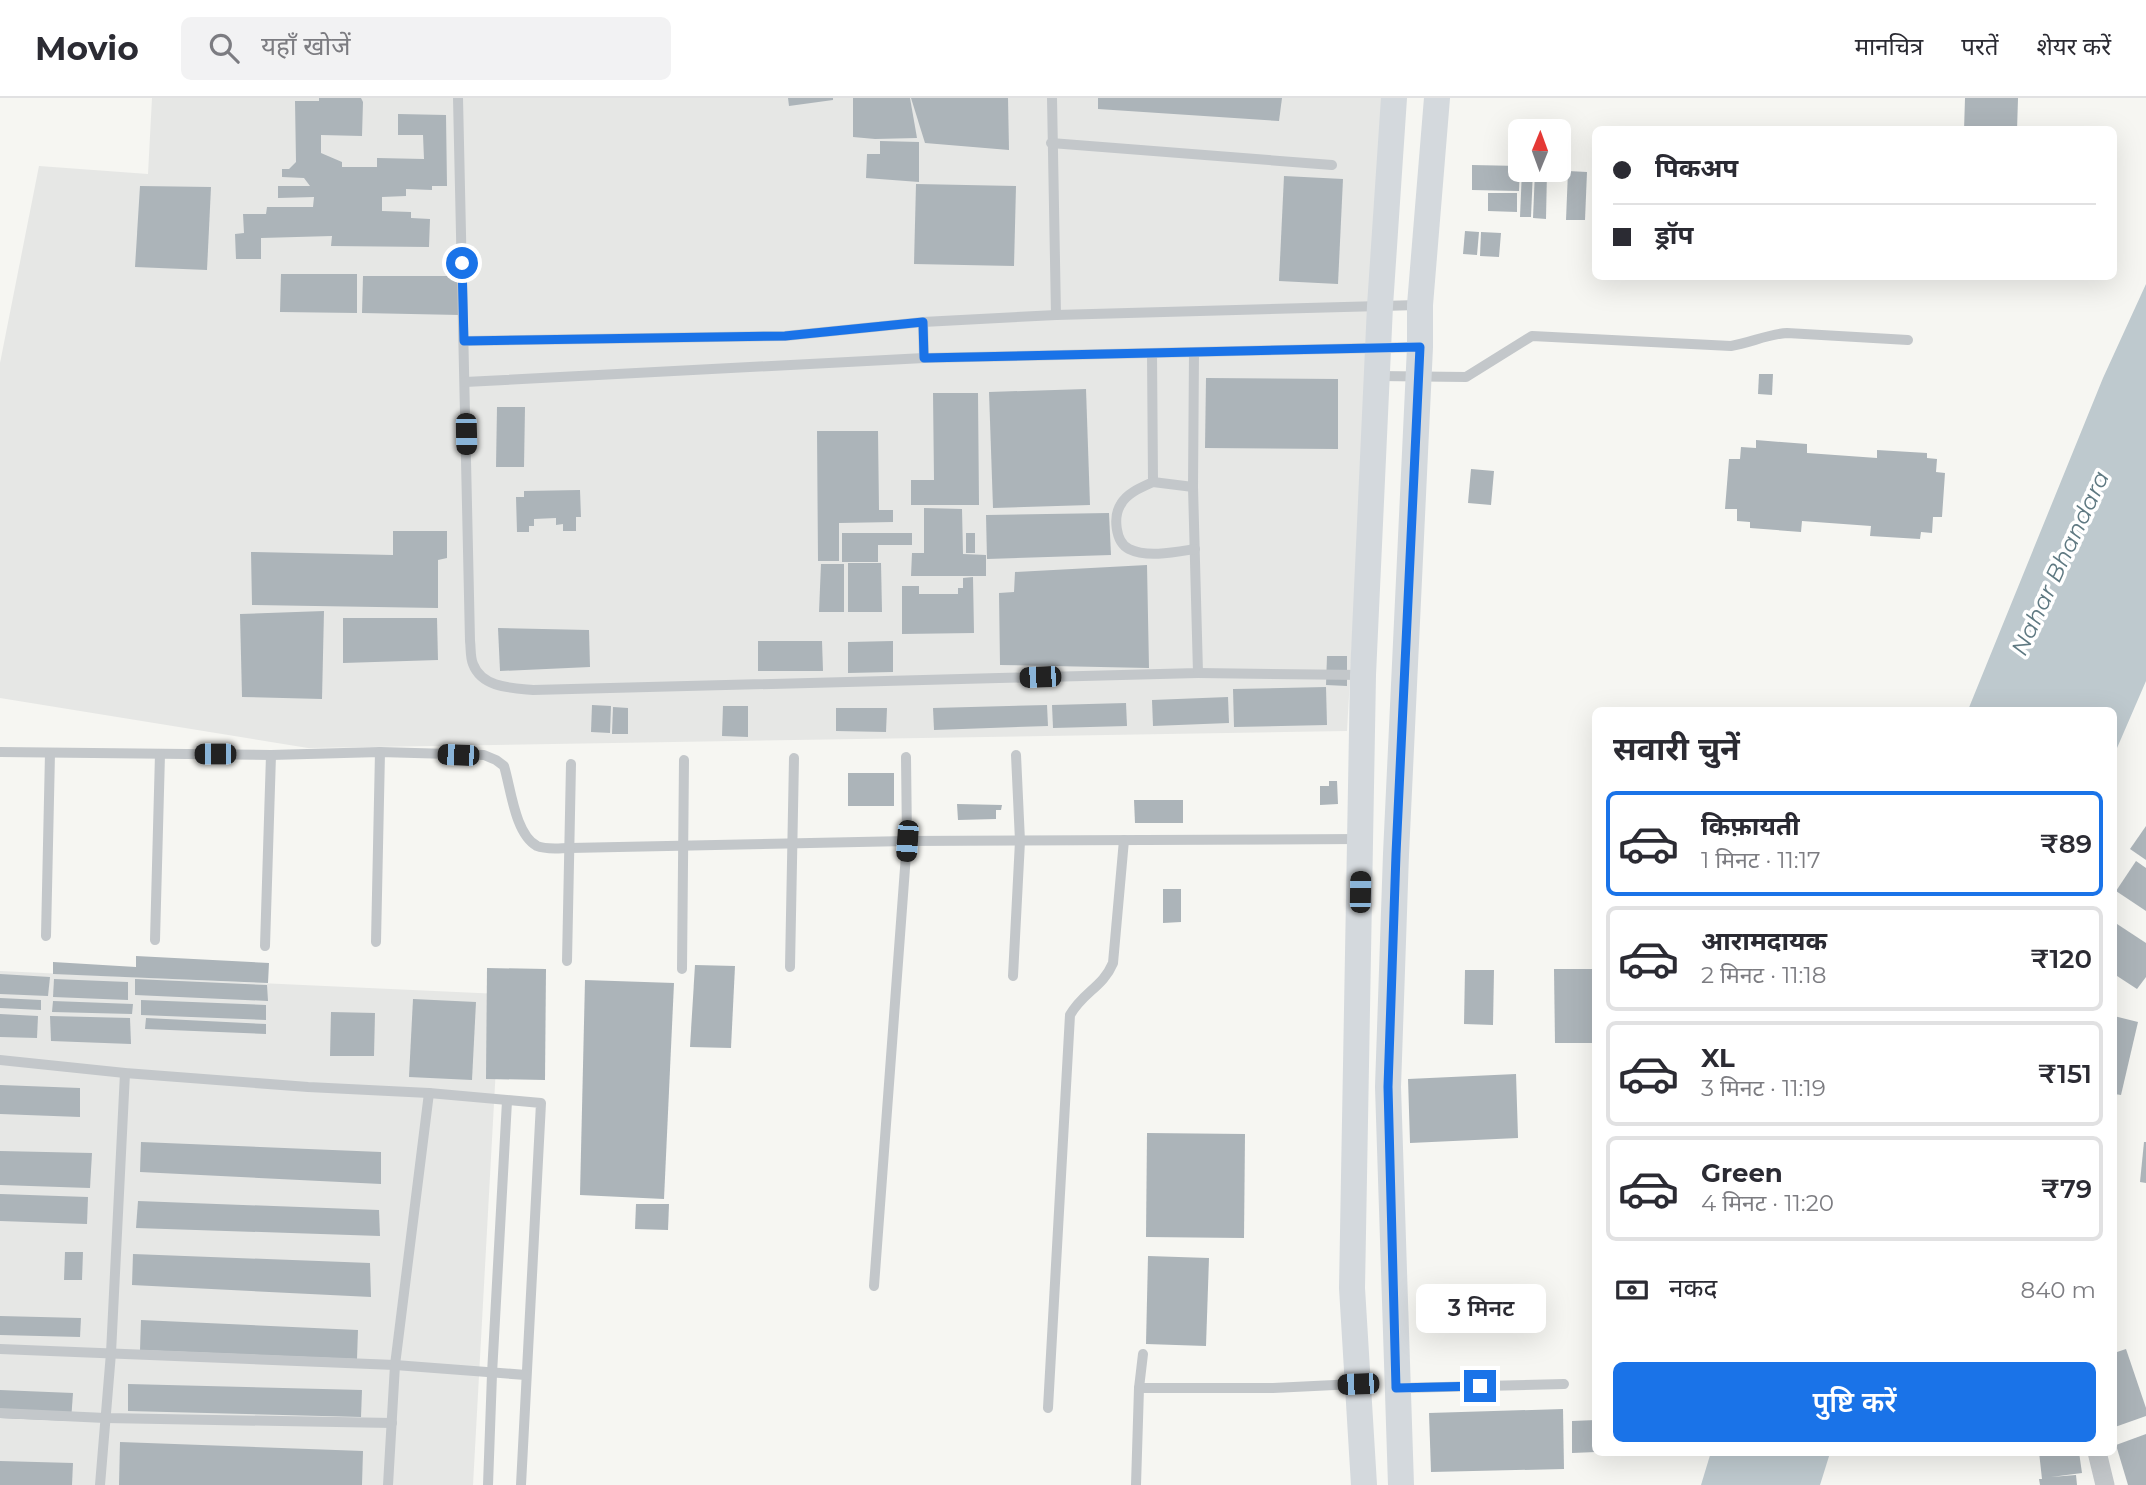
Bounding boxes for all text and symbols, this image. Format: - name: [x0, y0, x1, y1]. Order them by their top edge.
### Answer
- search box: [181, 17, 671, 80]
- text: Movio: [35, 28, 139, 68]
- icon: search: [205, 29, 243, 67]
- text: यहाँ खोजें: [261, 30, 351, 62]
- text: मानचित्र: [1855, 32, 1923, 61]
- text: परतें: [1961, 32, 1998, 61]
- text: शेयर करें: [2036, 32, 2111, 61]
- north arrow: [1508, 119, 1572, 182]
- map controls: [1508, 119, 1571, 182]
- text: पिकअप: [1655, 152, 1738, 184]
- text: ड्रॉप: [1655, 219, 1693, 251]
- route start: [446, 247, 478, 279]
- car: [456, 413, 477, 455]
- water label: Nahar Bhandara: [2005, 466, 2115, 660]
- car: [1019, 666, 1062, 688]
- text: सवारी चुनें: [1613, 729, 1740, 768]
- car: [195, 744, 237, 765]
- car: [437, 744, 480, 766]
- text: किफ़ायती: [1701, 810, 1800, 842]
- icon: car: [1617, 812, 1680, 875]
- car: [896, 819, 919, 863]
- text: ₹89: [2040, 828, 2092, 860]
- text: 1 मिनट · 11:17: [1701, 846, 1821, 874]
- car: [1350, 871, 1371, 913]
- text: आरामदायक: [1701, 925, 1827, 957]
- icon: car: [1617, 927, 1680, 990]
- text: ₹120: [2030, 943, 2092, 975]
- text: 2 मिनट · 11:18: [1701, 961, 1826, 989]
- icon: car: [1617, 1042, 1680, 1105]
- text: XL: [1701, 1042, 1735, 1074]
- text: ₹151: [2038, 1058, 2092, 1090]
- text: 3 मिनट · 11:19: [1701, 1074, 1826, 1102]
- icon: car: [1617, 1157, 1680, 1220]
- text: Green: [1701, 1157, 1783, 1189]
- text: ₹79: [2041, 1173, 2092, 1205]
- text: 4 मिनट · 11:20: [1701, 1189, 1834, 1217]
- icon: cash: [1613, 1271, 1651, 1309]
- text: नकद: [1669, 1272, 1717, 1304]
- text: 840 m: [2020, 1276, 2096, 1304]
- callout: 3 मिनट: [1415, 1284, 1545, 1334]
- text: 3 मिनट: [1448, 1294, 1514, 1322]
- button: पुष्टि करें: [1613, 1362, 2096, 1442]
- route end: [1464, 1370, 1496, 1402]
- car: [1337, 1373, 1380, 1395]

